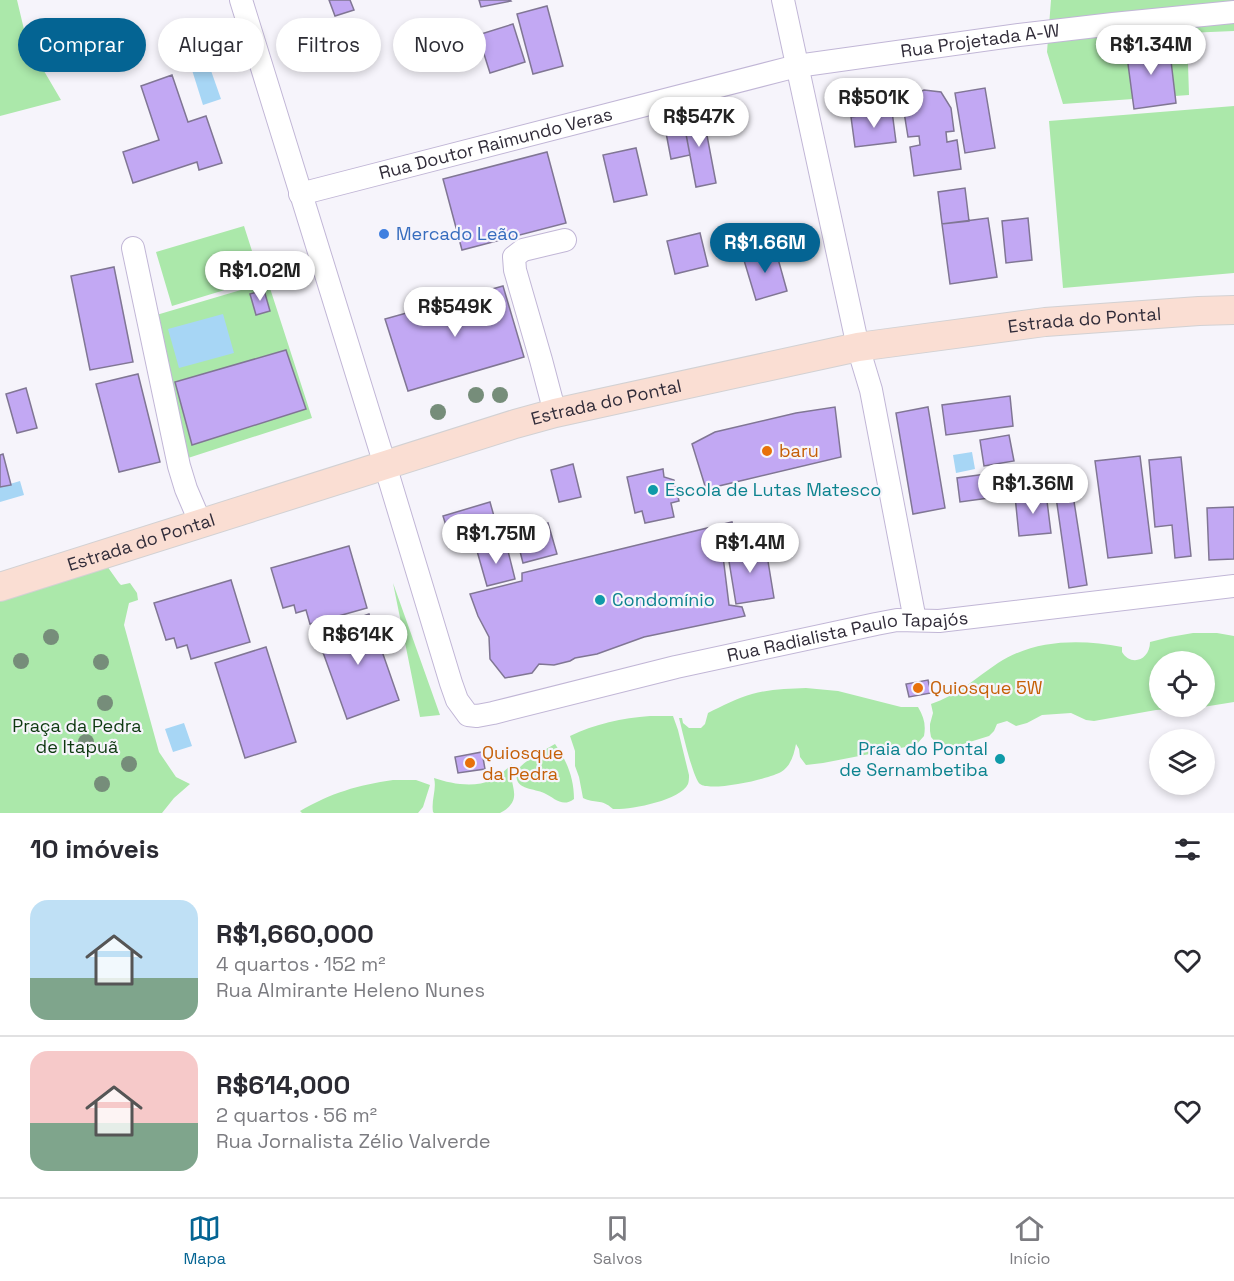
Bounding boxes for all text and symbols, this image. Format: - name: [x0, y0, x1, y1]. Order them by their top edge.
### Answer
- chip: Comprar: [18, 18, 146, 72]
- chip: Alugar: [158, 18, 264, 72]
- chip: Filtros: [276, 18, 381, 72]
- chip: Novo: [393, 18, 486, 72]
- street label: Rua Projetada A-W: [899, 18, 1061, 62]
- pin: R$1.34M: [1096, 25, 1206, 76]
- text: R$1.34M: [1110, 31, 1192, 57]
- pin: R$501K: [825, 78, 923, 129]
- text: R$501K: [838, 84, 910, 110]
- pin: R$547K: [650, 97, 748, 148]
- street label: Rua Doutor Raimundo Veras: [376, 102, 615, 184]
- text: R$547K: [663, 103, 735, 129]
- place label: Mercado Leão: [396, 222, 519, 245]
- pin: R$1.66M: [710, 223, 820, 274]
- marker: Mercado Leão: [377, 227, 391, 241]
- text: R$1.66M: [724, 229, 806, 255]
- pin: R$1.02M: [205, 251, 315, 302]
- text: R$1.02M: [219, 257, 301, 283]
- pin: R$549K: [406, 287, 504, 338]
- text: R$549K: [418, 293, 492, 319]
- street label: Estrada do Pontal: [1006, 302, 1162, 338]
- street label: Estrada do Pontal: [528, 374, 684, 430]
- place label: baru: [779, 439, 819, 462]
- marker: baru: [760, 444, 774, 458]
- pin: R$1.36M: [978, 464, 1088, 515]
- text: R$1.36M: [992, 470, 1074, 496]
- place label: Escola de Lutas Matesco: [665, 478, 882, 501]
- marker: Escola de Lutas Matesco: [646, 483, 660, 497]
- street label: Estrada do Pontal: [64, 508, 218, 576]
- pin: R$1.75M: [441, 514, 551, 565]
- text: R$1.75M: [456, 520, 536, 546]
- pin: R$1.4M: [701, 523, 799, 574]
- text: R$1.4M: [715, 529, 785, 555]
- place label: Condomínio: [612, 588, 715, 611]
- marker: Condomínio: [593, 593, 607, 607]
- street label: Rua Radialista Paulo Tapajós: [725, 606, 969, 667]
- pin: R$614K: [309, 615, 407, 666]
- text: R$614K: [322, 621, 394, 647]
- map controls: [1149, 651, 1215, 795]
- button: locate: [1149, 651, 1215, 717]
- place label: Quiosque 5W: [930, 676, 1043, 699]
- marker: Quiosque 5W: [911, 681, 925, 695]
- park label: Praça da Pedra de Itapuã: [12, 714, 142, 758]
- button: layers: [1149, 729, 1215, 795]
- place label: Praia do Pontal de Sernambetiba: [839, 737, 988, 781]
- place label: Quiosque da Pedra: [482, 741, 563, 785]
- marker: Praia do Pontal de Sernambetiba: [993, 752, 1007, 766]
- marker: Quiosque da Pedra: [463, 756, 477, 770]
- text: 10 imóveis: [30, 832, 159, 866]
- icon: filters: [1171, 833, 1204, 866]
- text: R$1,660,000: [216, 917, 374, 951]
- icon: home: [78, 924, 150, 996]
- icon: heart: [1171, 944, 1204, 977]
- text: 4 quartos · 152 m²: [216, 951, 385, 977]
- text: Rua Almirante Heleno Nunes: [216, 977, 485, 1003]
- text: R$614,000: [216, 1068, 350, 1102]
- icon: home: [78, 1075, 150, 1147]
- icon: heart: [1171, 1095, 1204, 1128]
- text: 2 quartos · 56 m²: [216, 1102, 377, 1128]
- text: Rua Jornalista Zélio Valverde: [216, 1128, 491, 1154]
- tab: Mapa: [183, 1212, 226, 1269]
- tab: Salvos: [593, 1212, 643, 1269]
- tab: Início: [1009, 1212, 1050, 1269]

